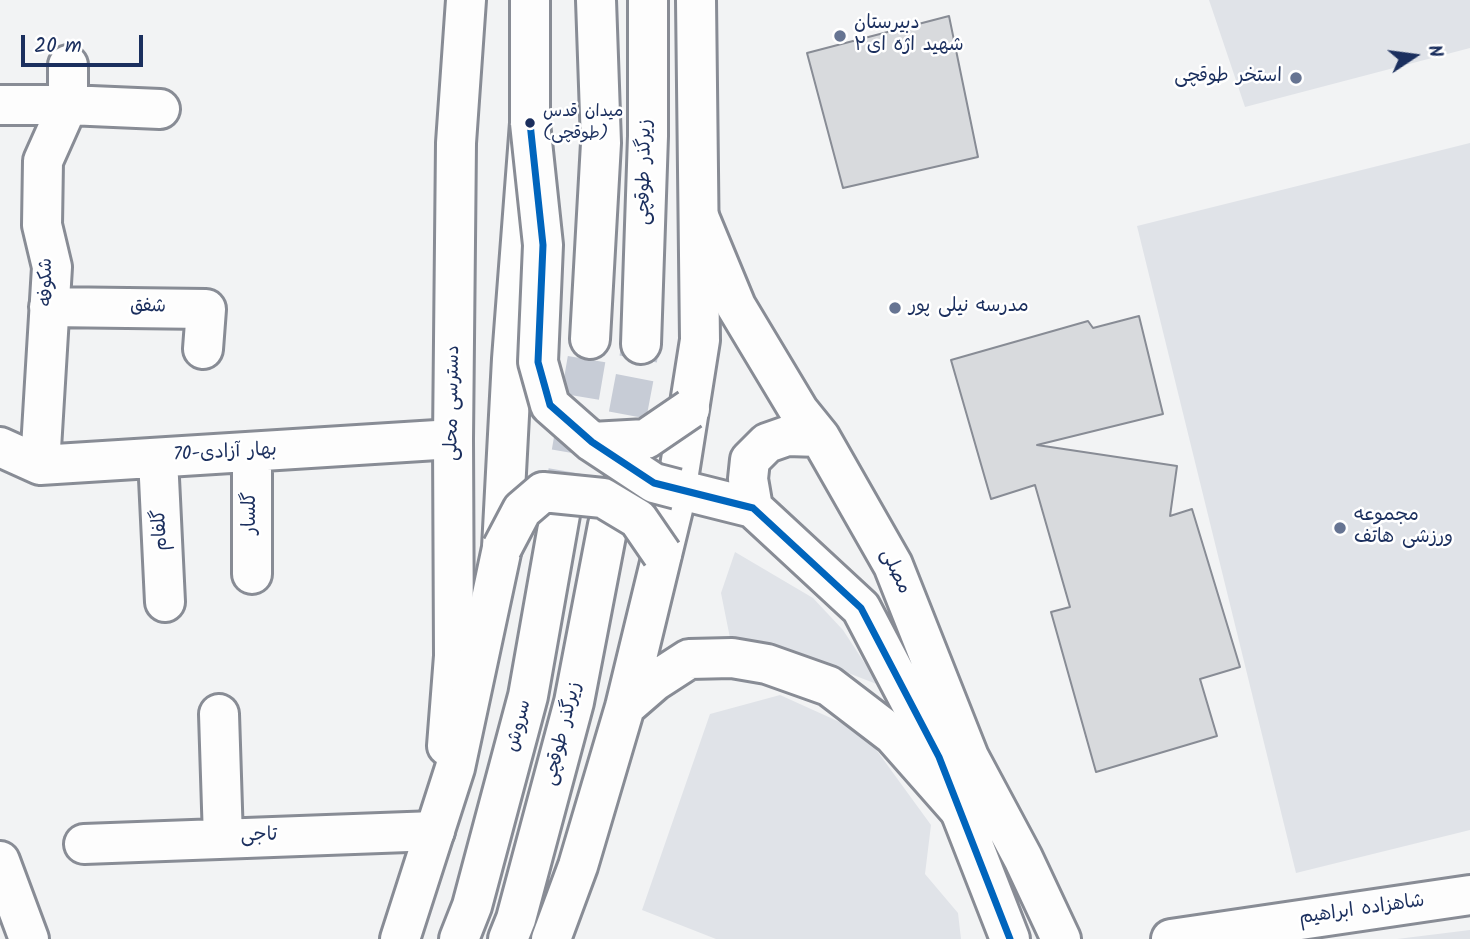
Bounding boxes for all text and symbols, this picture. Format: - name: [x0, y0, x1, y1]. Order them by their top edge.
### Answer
- place label: دبیرستان شهید اژه ای۲: [854, 14, 964, 58]
- scale bar: [24, 21, 147, 65]
- north arrow: [1379, 21, 1449, 91]
- marker: دبیرستان شهید اژه ای۲: [832, 28, 848, 44]
- text: 20 m: [34, 30, 82, 63]
- text: N: [1418, 42, 1450, 60]
- place label: استخر طوقچی: [1174, 67, 1282, 89]
- marker: استخر طوقچی: [1288, 70, 1304, 86]
- place label: میدان قدس (طوقچی): [543, 103, 623, 143]
- marker: میدان قدس (طوقچی): [523, 116, 537, 130]
- street label: زیرگذر طوقچی: [634, 119, 658, 225]
- street label: شکوفه: [36, 258, 60, 306]
- street label: شفق: [130, 296, 166, 320]
- place label: مدرسه نیلی پور: [909, 297, 1029, 319]
- marker: مدرسه نیلی پور: [887, 300, 903, 316]
- street label: دسترسی محلی: [442, 345, 466, 461]
- street label: 70-بهار آزادی: [173, 440, 277, 468]
- street label: گلسار: [241, 492, 263, 534]
- place label: مجموعه ورزشی هاتف: [1354, 506, 1453, 550]
- street label: گلفام: [150, 509, 174, 551]
- marker: مجموعه ورزشی هاتف: [1332, 520, 1348, 536]
- street label: مصلی: [874, 546, 914, 598]
- street label: زیرگذر طوقچی: [540, 680, 588, 788]
- street label: سروش: [502, 697, 538, 755]
- street label: تاجی: [240, 825, 278, 849]
- street label: شاهزاده ابراهیم: [1298, 891, 1426, 931]

